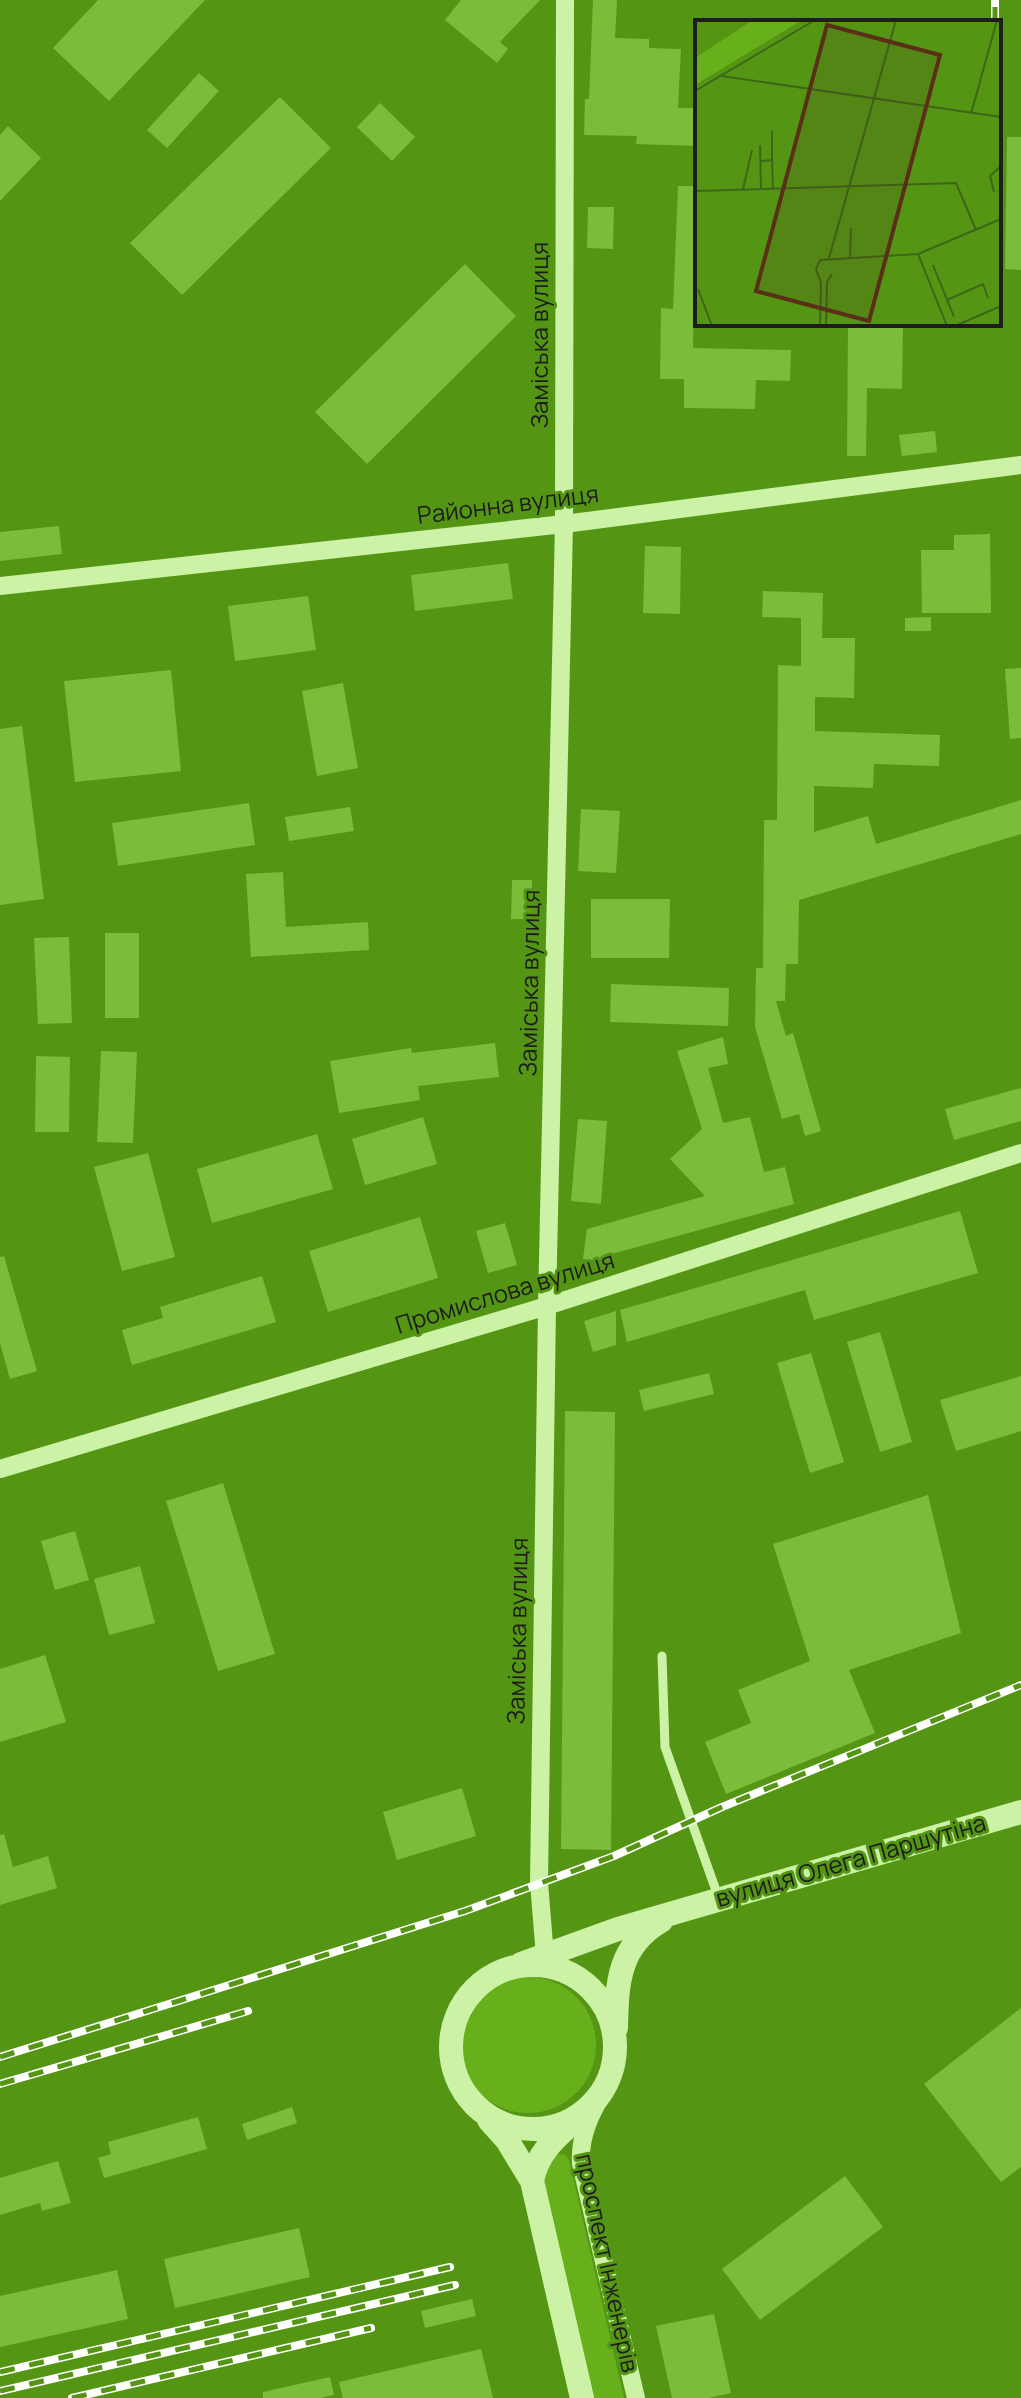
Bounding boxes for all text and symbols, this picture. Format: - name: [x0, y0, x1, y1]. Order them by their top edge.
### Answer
- inset map: [695, 20, 1001, 326]
- street label: Заміська вулиця: [522, 242, 555, 428]
- street label: Районна вулиця: [415, 476, 601, 531]
- street label: Заміська вулиця: [510, 889, 547, 1077]
- street label: Промислова вулиця: [391, 1242, 618, 1341]
- street label: Заміська вулиця: [498, 1537, 535, 1725]
- street label: вулиця Олега Паршутіна: [712, 1805, 990, 1914]
- street label: проспект Інженерів: [569, 2150, 648, 2375]

